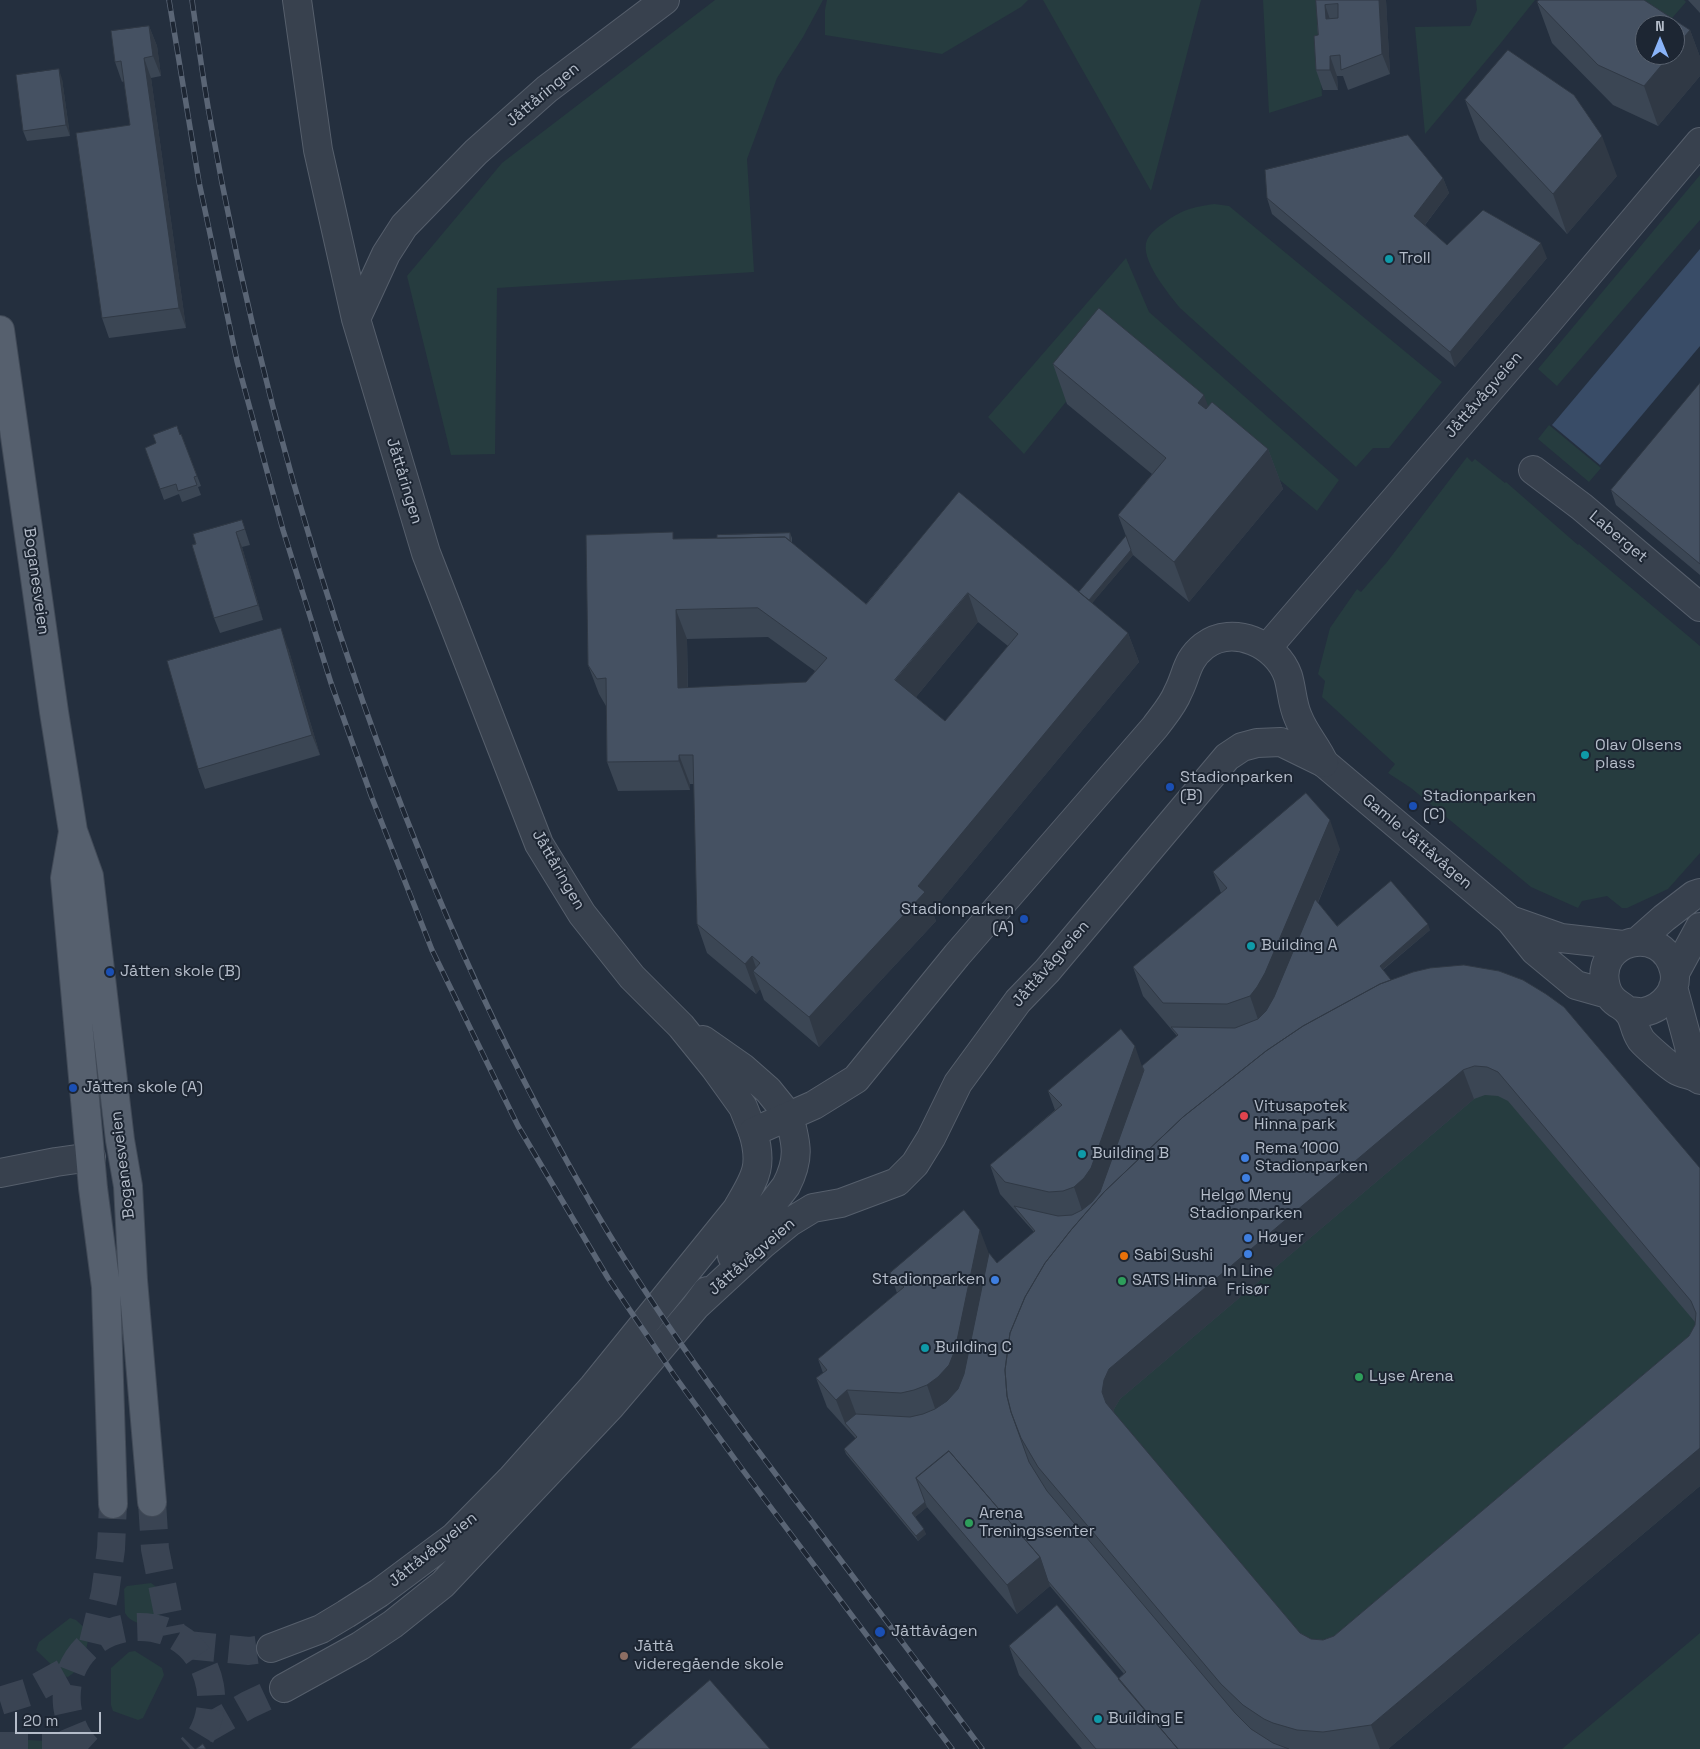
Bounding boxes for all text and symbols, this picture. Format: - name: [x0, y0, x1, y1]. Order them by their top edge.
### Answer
- north arrow: [1635, 15, 1685, 65]
- text: N: [1655, 17, 1665, 35]
- street label: Jåttåringen: [503, 59, 583, 131]
- place label: Troll: [1399, 249, 1431, 269]
- marker: Troll: [1383, 253, 1395, 265]
- street label: Jåttåvågveien: [1441, 348, 1527, 442]
- street label: Jåttåringen: [382, 435, 426, 527]
- street label: Laberget: [1585, 507, 1651, 567]
- street label: Boganesveien: [19, 526, 53, 636]
- place label: Olav Olsens plass: [1595, 736, 1682, 774]
- marker: Olav Olsens plass: [1579, 749, 1591, 761]
- place label: Stadionparken (B): [1180, 768, 1293, 806]
- marker: Stadionparken (B): [1164, 781, 1176, 793]
- place label: Stadionparken (C): [1423, 787, 1536, 825]
- street label: Gamle Jåttåvågen: [1358, 790, 1476, 894]
- marker: Stadionparken (C): [1407, 800, 1419, 812]
- street label: Jåttåringen: [527, 827, 589, 913]
- place label: Stadionparken (A): [901, 900, 1014, 938]
- marker: Stadionparken (A): [1018, 913, 1030, 925]
- street label: Jåttåvågveien: [1008, 917, 1094, 1011]
- place label: Building A: [1261, 936, 1338, 956]
- marker: Building A: [1245, 940, 1257, 952]
- place label: Jåtten skole (B): [120, 962, 241, 982]
- marker: Jåtten skole (B): [104, 966, 116, 978]
- place label: Jåtten skole (A): [83, 1078, 203, 1098]
- marker: Jåtten skole (A): [67, 1082, 79, 1094]
- place label: Vitusapotek Hinna park: [1254, 1097, 1348, 1135]
- street label: Boganesveien: [107, 1110, 139, 1220]
- marker: Vitusapotek Hinna park: [1238, 1110, 1250, 1122]
- place label: Rema 1000 Stadionparken: [1255, 1139, 1368, 1177]
- place label: Building B: [1092, 1144, 1169, 1164]
- marker: Building B: [1076, 1148, 1088, 1160]
- marker: Rema 1000 Stadionparken: [1239, 1152, 1251, 1164]
- marker: Helgø Meny Stadionparken: [1240, 1172, 1252, 1184]
- place label: Helgø Meny Stadionparken: [1189, 1186, 1303, 1224]
- street label: Jåttåvågveien: [705, 1214, 799, 1300]
- place label: Høyer: [1258, 1228, 1304, 1248]
- marker: Høyer: [1242, 1232, 1254, 1244]
- place label: Sabi Sushi: [1134, 1246, 1213, 1266]
- marker: In Line Frisør: [1242, 1248, 1254, 1260]
- marker: Sabi Sushi: [1118, 1250, 1130, 1262]
- place label: In Line Frisør: [1223, 1262, 1273, 1300]
- place label: Stadionparken: [872, 1270, 985, 1290]
- place label: SATS Hinna: [1132, 1271, 1217, 1291]
- marker: Stadionparken: [989, 1274, 1001, 1286]
- marker: SATS Hinna: [1116, 1275, 1128, 1287]
- place label: Building C: [935, 1338, 1012, 1358]
- marker: Building C: [919, 1342, 931, 1354]
- place label: Lyse Arena: [1369, 1367, 1454, 1387]
- marker: Lyse Arena: [1353, 1371, 1365, 1383]
- place label: Arena Treningssenter: [979, 1504, 1095, 1542]
- street label: Jåttåvågveien: [385, 1508, 481, 1592]
- marker: Arena Treningssenter: [963, 1517, 975, 1529]
- place label: Jåttåvågen: [891, 1622, 977, 1642]
- marker: Jåttåvågen: [873, 1625, 887, 1639]
- place label: Jåttå videregående skole: [634, 1637, 784, 1675]
- marker: Jåttå videregående skole: [618, 1650, 630, 1662]
- scale bar: [18, 1702, 104, 1734]
- place label: Building E: [1108, 1709, 1184, 1729]
- text: 20 m: [23, 1711, 58, 1730]
- marker: Building E: [1092, 1713, 1104, 1725]

